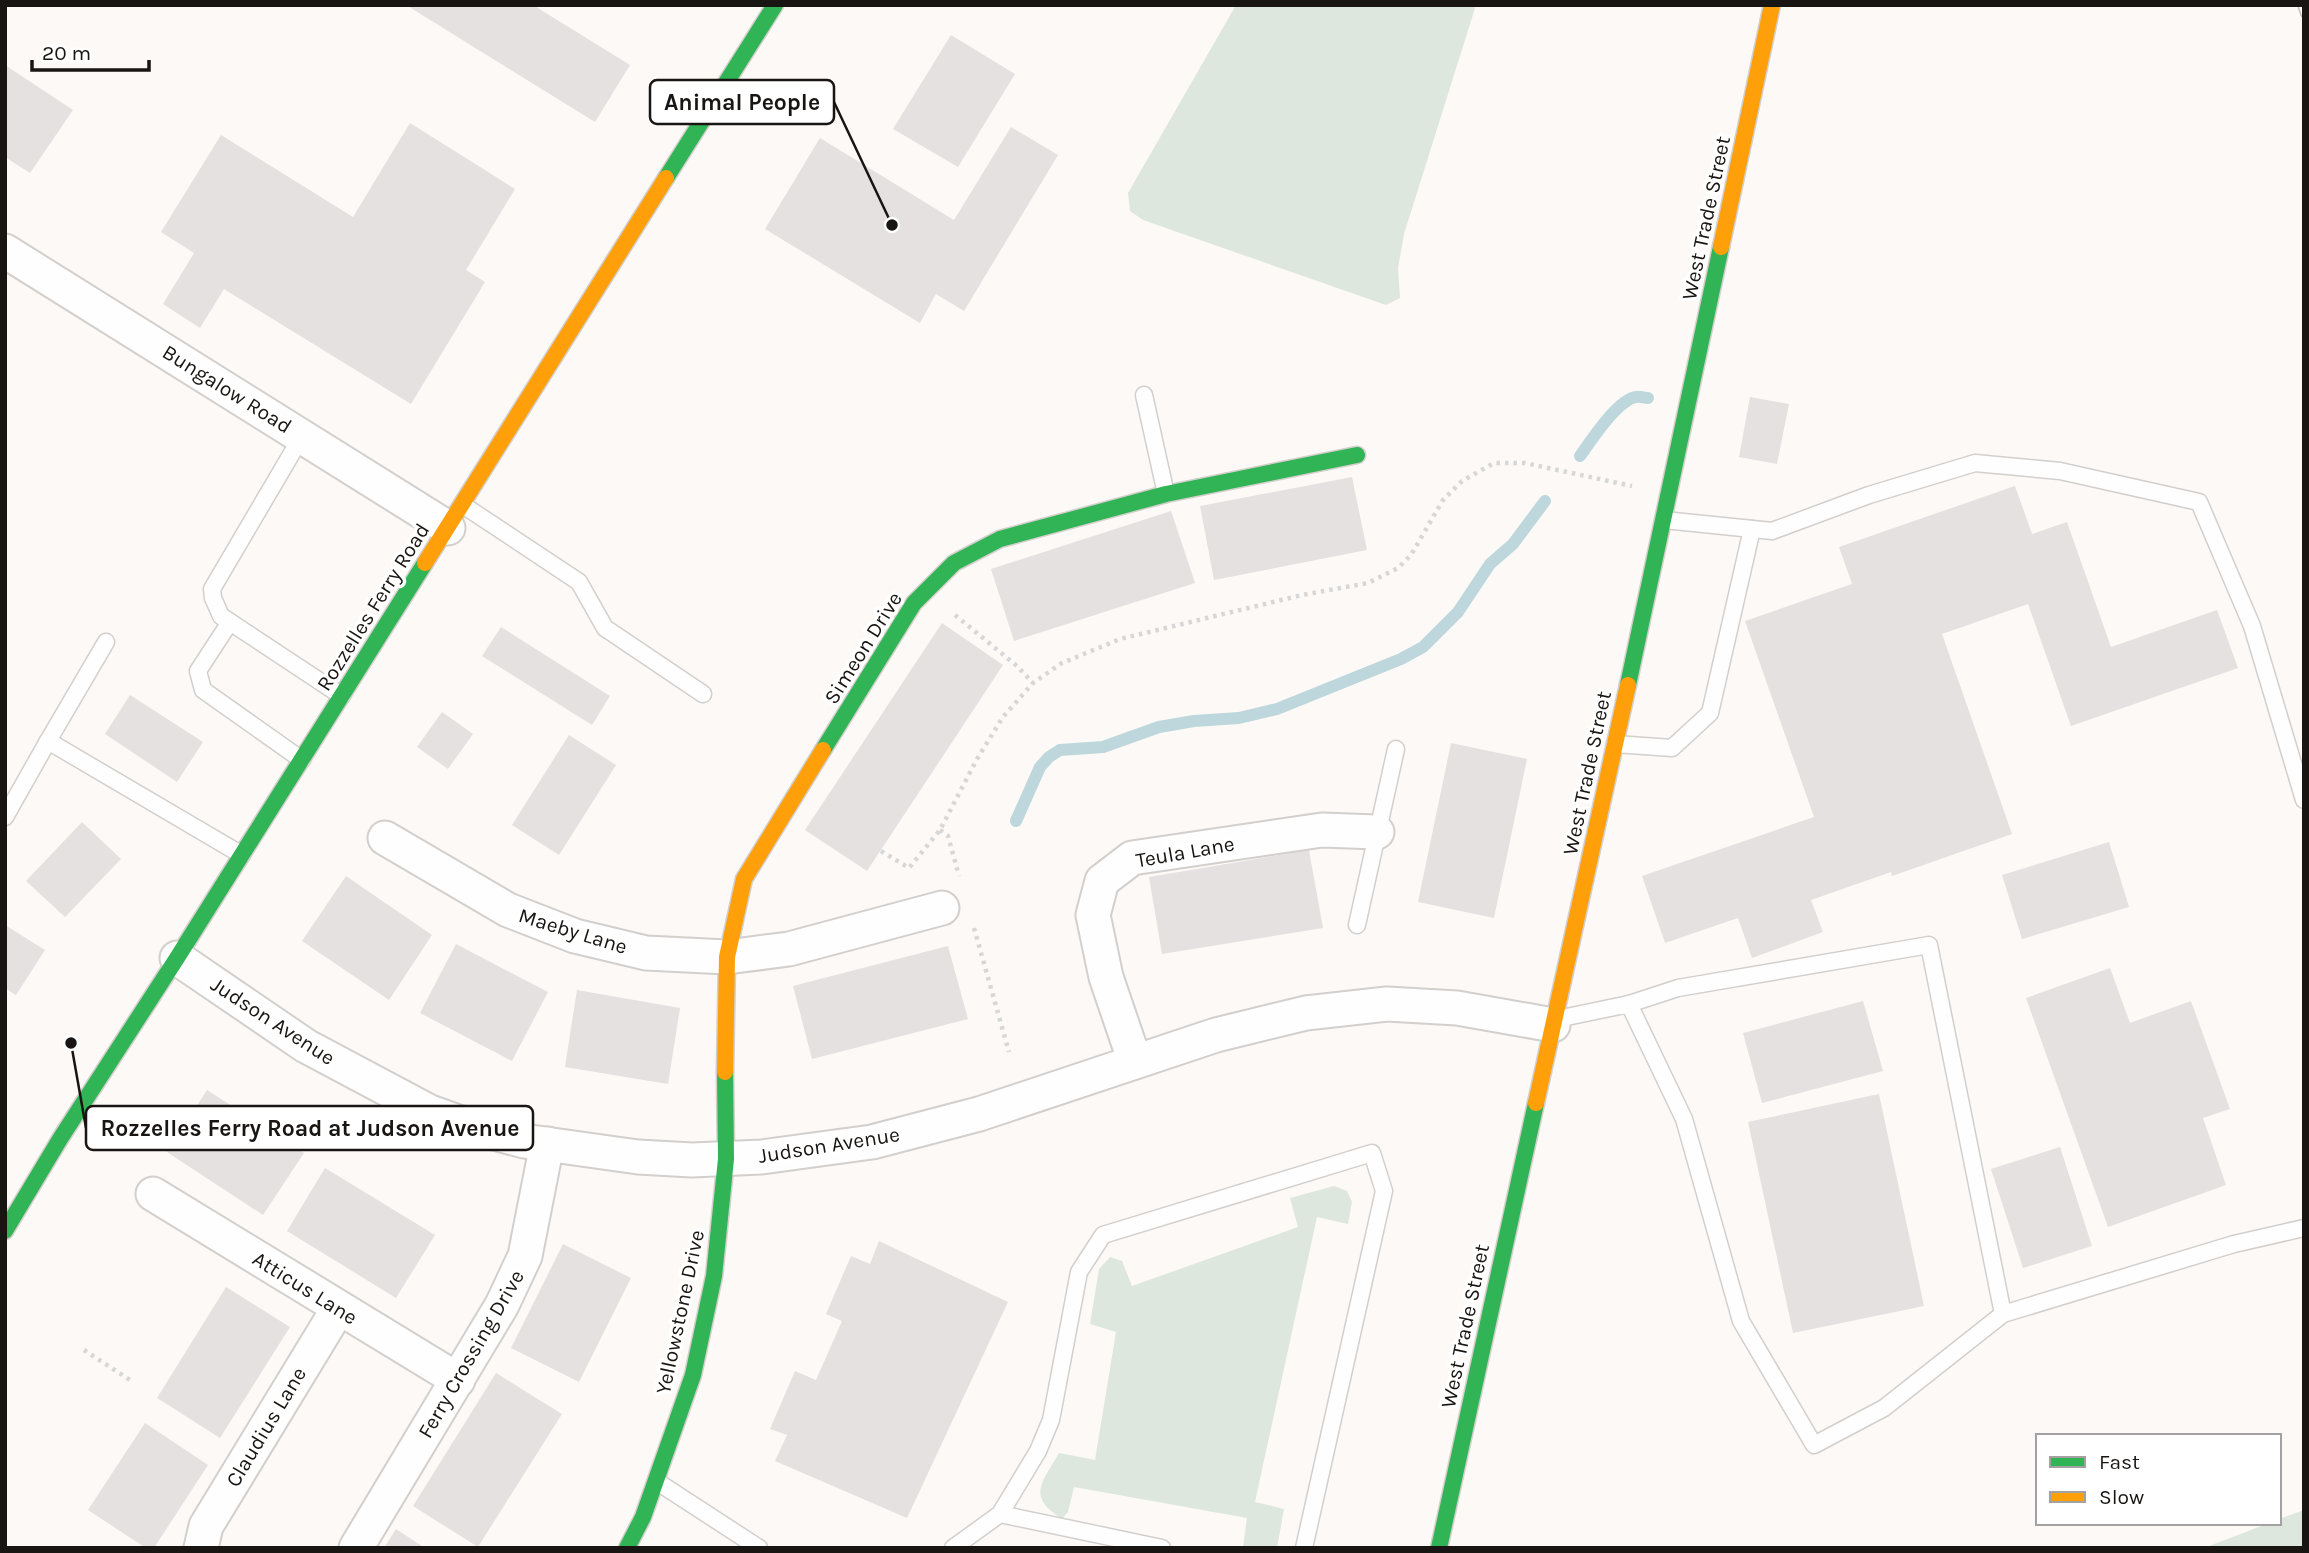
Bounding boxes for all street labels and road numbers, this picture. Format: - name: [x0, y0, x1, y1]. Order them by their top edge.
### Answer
- street label: West Trade Street: [1677, 134, 1735, 302]
- street label: Bungalow Road: [158, 340, 296, 438]
- street label: Rozzelles Ferry Road: [312, 519, 434, 695]
- street label: Simeon Drive: [819, 588, 907, 708]
- street label: West Trade Street: [1558, 689, 1616, 857]
- street label: Teula Lane: [1134, 832, 1236, 872]
- street label: Maeby Lane: [516, 903, 630, 959]
- street label: Judson Avenue: [207, 972, 339, 1070]
- street label: Judson Avenue: [757, 1122, 901, 1168]
- street label: Yellowstone Drive: [651, 1228, 709, 1396]
- street label: West Trade Street: [1436, 1242, 1494, 1410]
- street label: Atticus Lane: [248, 1246, 362, 1330]
- street label: Ferry Crossing Drive: [413, 1266, 529, 1442]
- street label: Claudius Lane: [221, 1363, 311, 1491]

